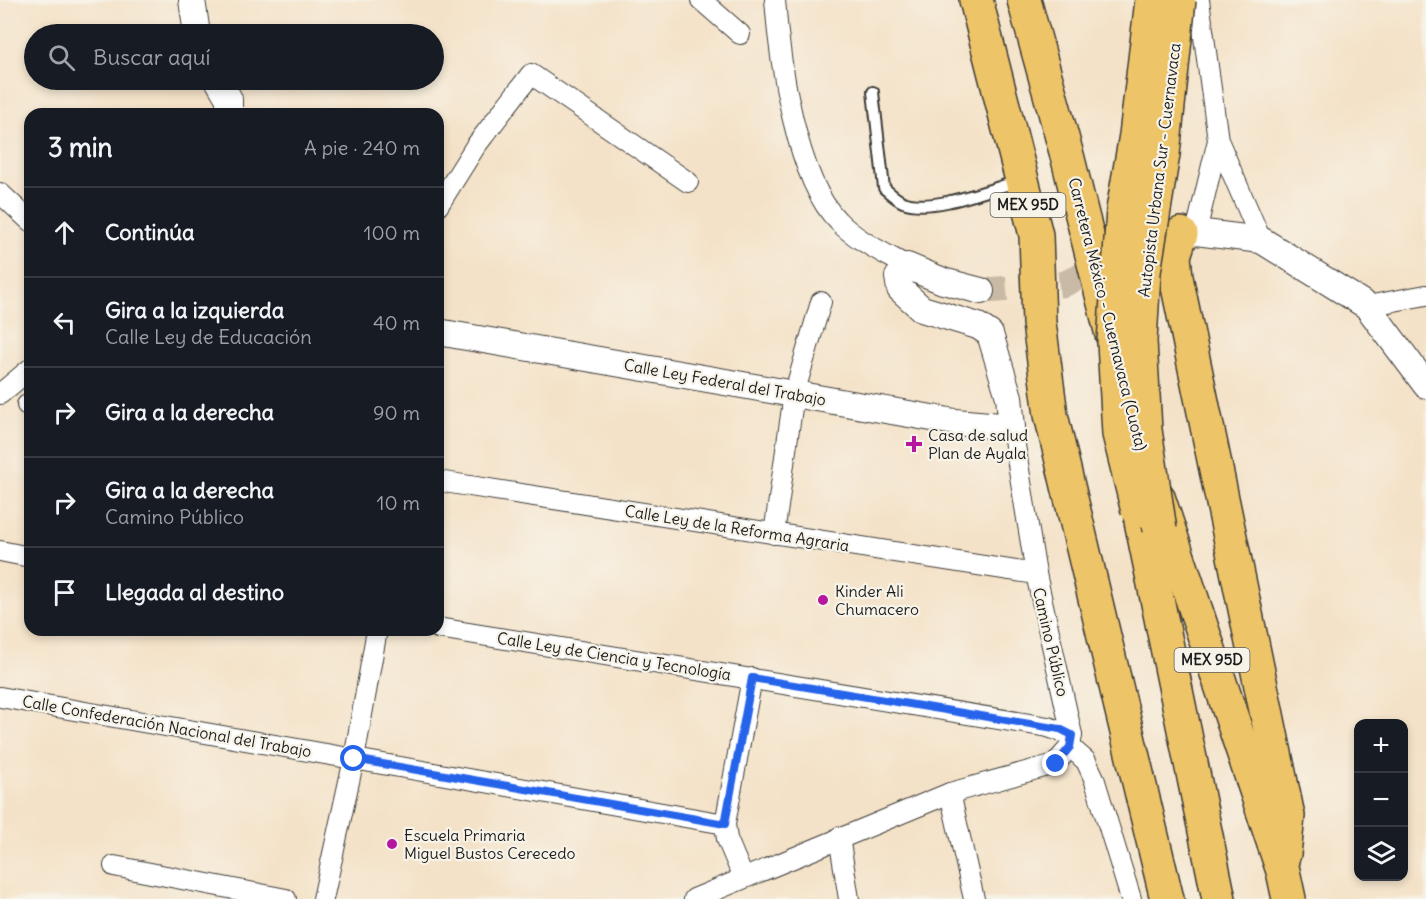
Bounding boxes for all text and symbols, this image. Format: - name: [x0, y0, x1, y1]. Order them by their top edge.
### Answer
- search box: [24, 24, 444, 90]
- icon: search: [45, 41, 78, 74]
- street label: Autopista Urbana Sur - Cuernavaca: [1133, 42, 1185, 298]
- text: Buscar aquí: [93, 43, 210, 71]
- text: 3 min: [48, 131, 113, 164]
- text: A pie · 240 m: [304, 135, 420, 160]
- street label: Carretera México - Cuernavaca (Cuota): [1064, 175, 1152, 453]
- road number: MEX 95D: [990, 193, 1066, 217]
- icon: ahead: [48, 216, 81, 249]
- text: Continúa: [105, 218, 194, 246]
- text: 100 m: [363, 220, 420, 245]
- text: Gira a la izquierda: [105, 296, 284, 324]
- icon: left: [48, 306, 81, 339]
- text: 40 m: [373, 310, 420, 335]
- text: Calle Ley de Educación: [105, 324, 312, 349]
- street label: Calle Ley Federal del Trabajo: [622, 354, 828, 410]
- icon: right: [48, 396, 81, 429]
- text: Gira a la derecha: [105, 398, 274, 426]
- text: 90 m: [373, 400, 420, 425]
- place label: Casa de salud Plan de Ayala: [928, 425, 1028, 463]
- marker: Casa de salud Plan de Ayala: [905, 435, 923, 453]
- text: Gira a la derecha: [105, 476, 274, 504]
- icon: right: [48, 486, 81, 519]
- text: 10 m: [377, 490, 420, 515]
- street label: Calle Ley de la Reforma Agraria: [623, 500, 851, 556]
- text: Camino Público: [105, 504, 244, 529]
- icon: arrive: [48, 576, 81, 609]
- text: Llegada al destino: [105, 578, 284, 606]
- place label: Kinder Ali Chumacero: [835, 581, 919, 619]
- street label: Camino Público: [1029, 586, 1073, 698]
- marker: Kinder Ali Chumacero: [816, 593, 830, 607]
- street label: Calle Ley de Ciencia y Tecnología: [496, 628, 732, 684]
- road number: MEX 95D: [1174, 648, 1250, 672]
- street label: Calle Confederación Nacional del Trabajo: [21, 691, 313, 761]
- map controls: [1354, 719, 1408, 881]
- button: +: [1354, 719, 1408, 773]
- route start: [340, 745, 366, 771]
- route end: [1042, 750, 1068, 776]
- button: −: [1354, 773, 1408, 827]
- place label: Escuela Primaria Miguel Bustos Cerecedo: [404, 825, 576, 863]
- button: layers: [1354, 827, 1408, 881]
- marker: Escuela Primaria Miguel Bustos Cerecedo: [385, 837, 399, 851]

